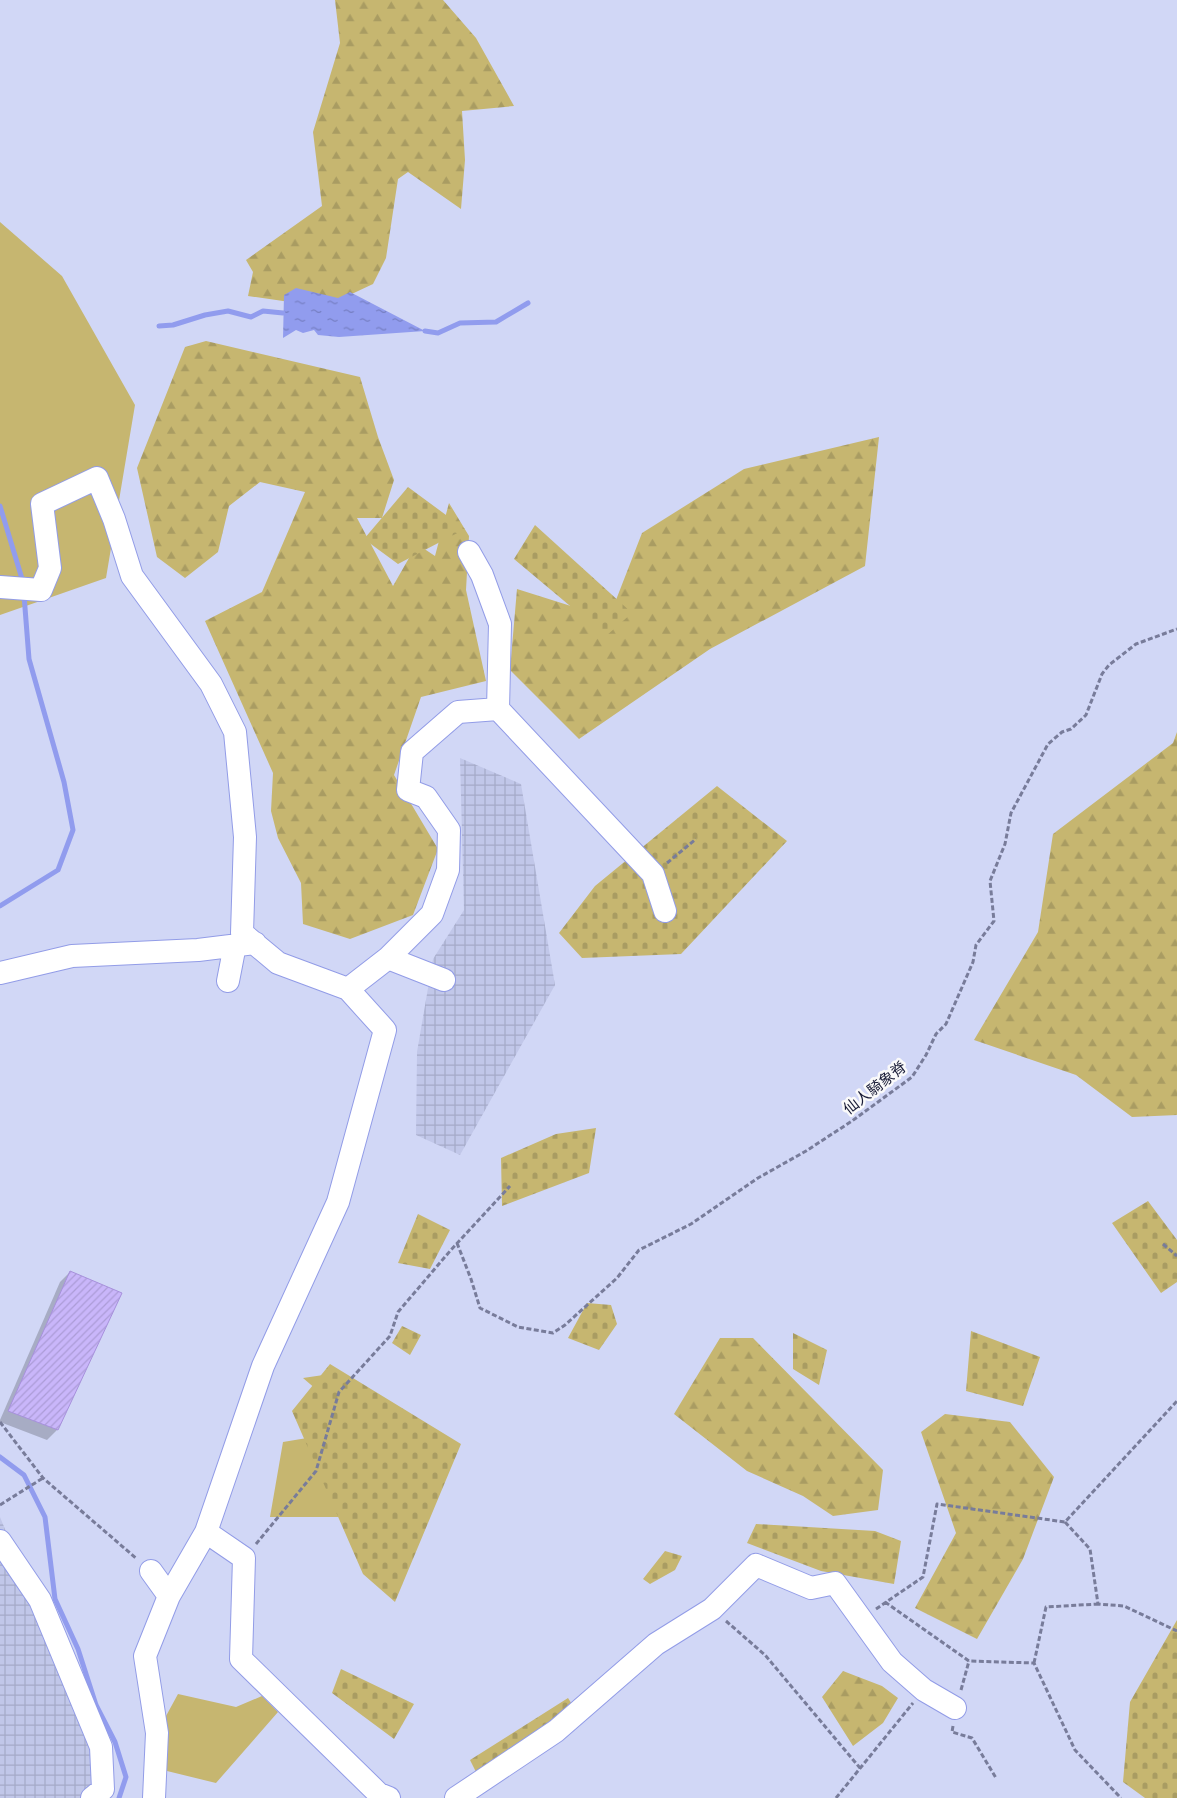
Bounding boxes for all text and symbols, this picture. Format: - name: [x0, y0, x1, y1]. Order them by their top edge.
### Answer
- street label: 仙人騎象脊: [839, 1056, 911, 1120]

